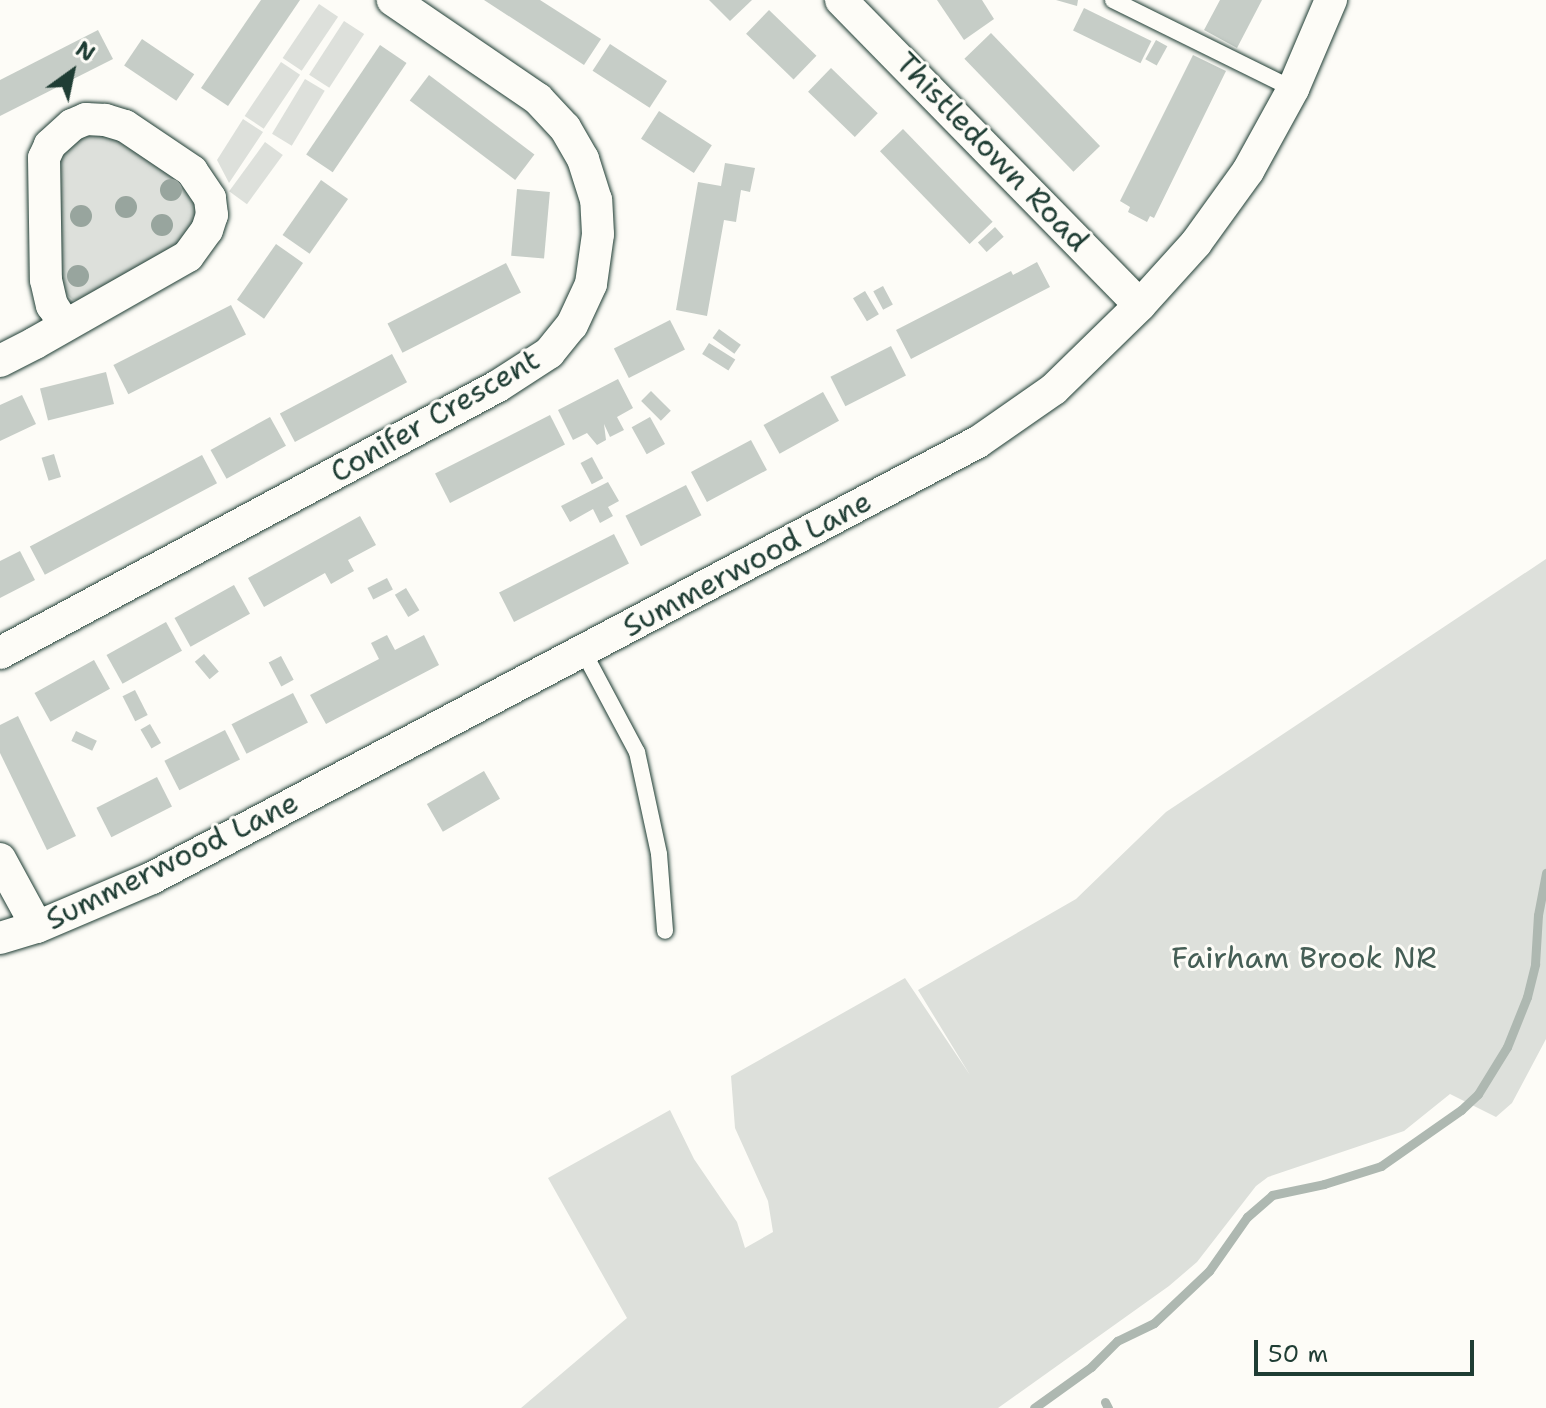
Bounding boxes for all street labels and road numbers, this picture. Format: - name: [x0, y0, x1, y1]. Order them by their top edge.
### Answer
- street label: Thistledown Road: [888, 45, 1096, 259]
- street label: Conifer Crescent: [324, 341, 546, 491]
- street label: Summerwood Lane: [617, 483, 877, 645]
- street label: Summerwood Lane: [40, 784, 304, 938]

